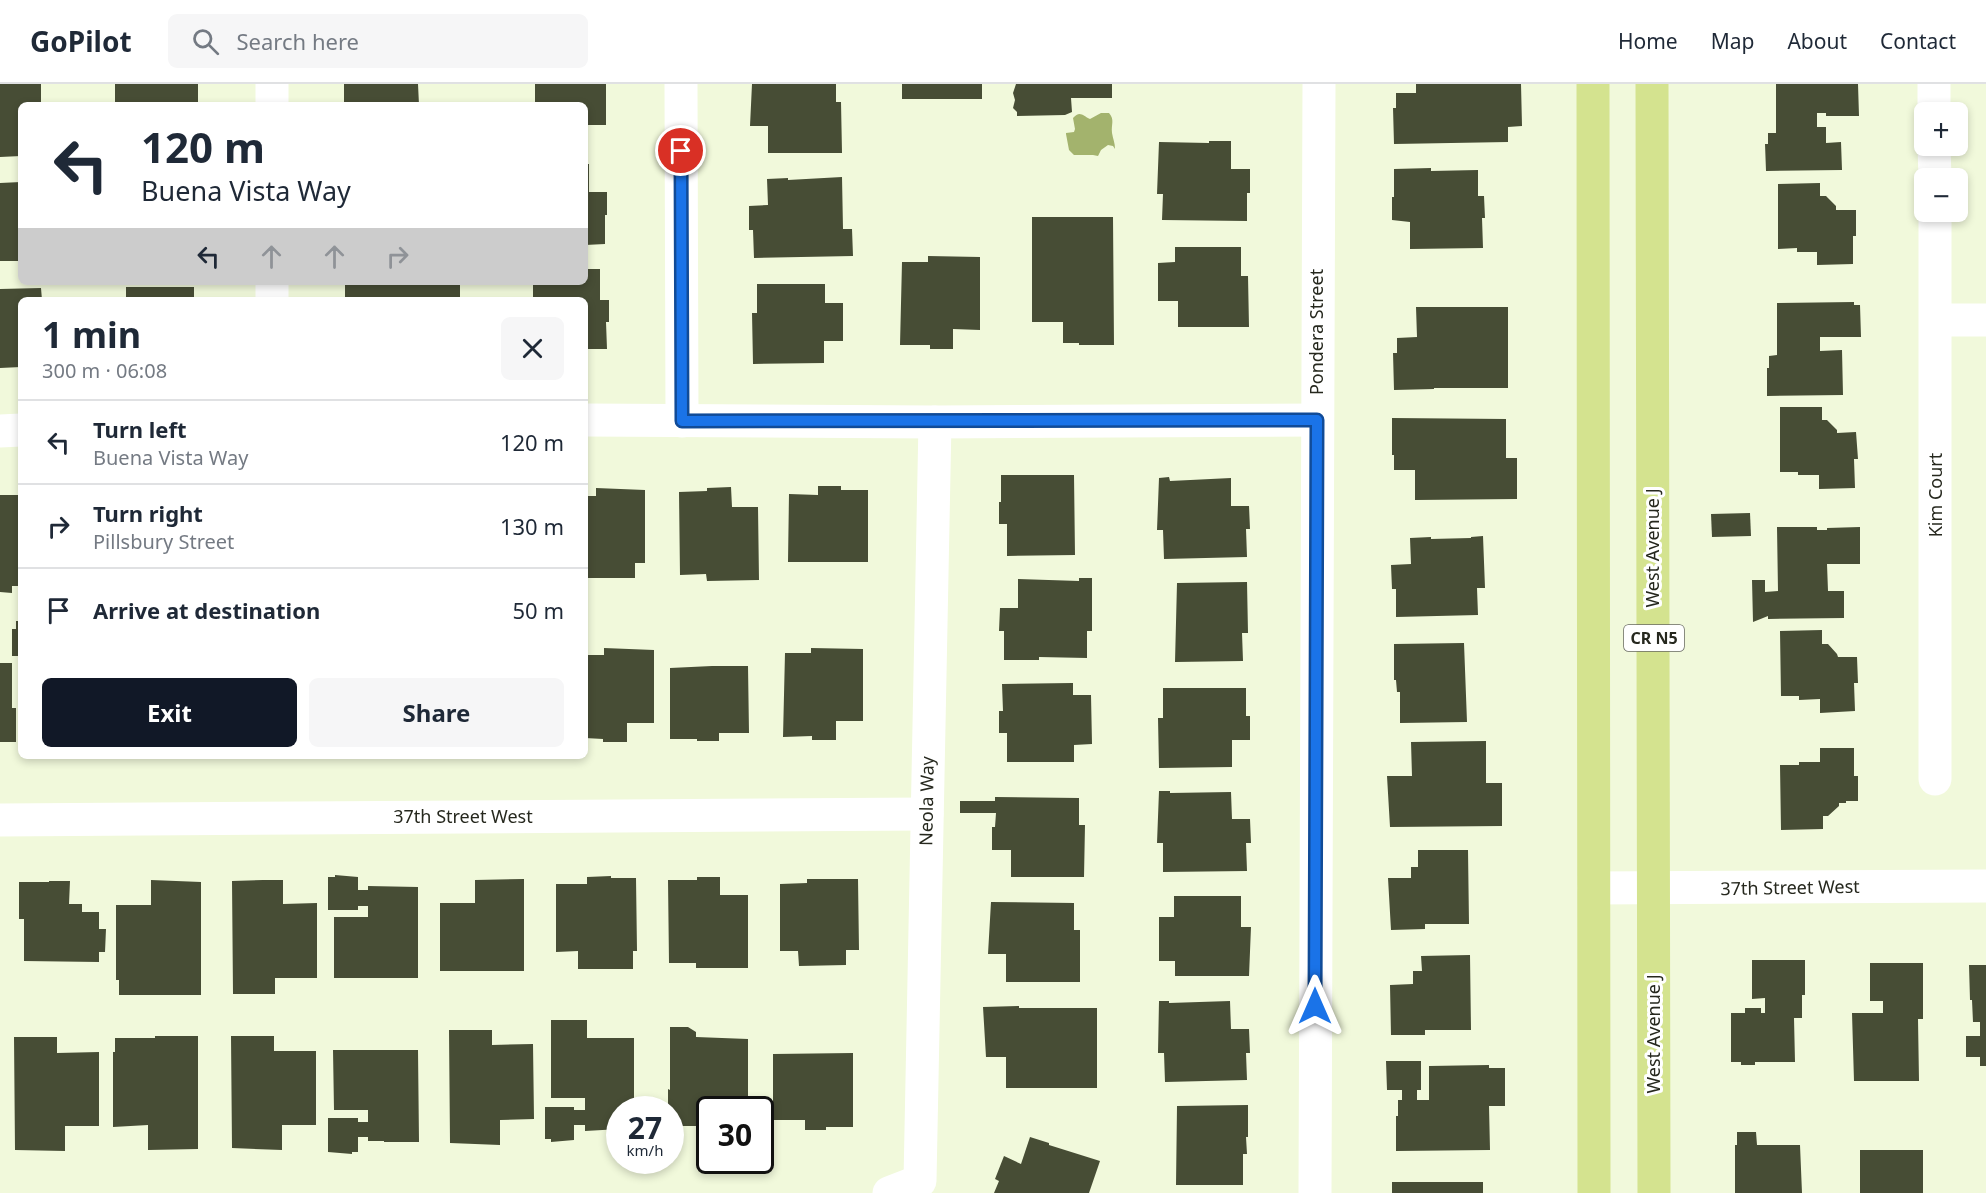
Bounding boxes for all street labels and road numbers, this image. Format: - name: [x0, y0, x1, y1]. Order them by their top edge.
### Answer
- street label: Pondera Street: [1304, 268, 1328, 395]
- street label: Kim Court: [1923, 452, 1947, 537]
- street label: West Avenue J: [1640, 488, 1664, 608]
- road number: CR N5: [1624, 625, 1684, 651]
- street label: Neola Way: [913, 755, 939, 846]
- street label: 37th Street West: [393, 804, 533, 828]
- street label: 37th Street West: [1720, 874, 1860, 900]
- street label: West Avenue J: [1641, 974, 1665, 1094]

